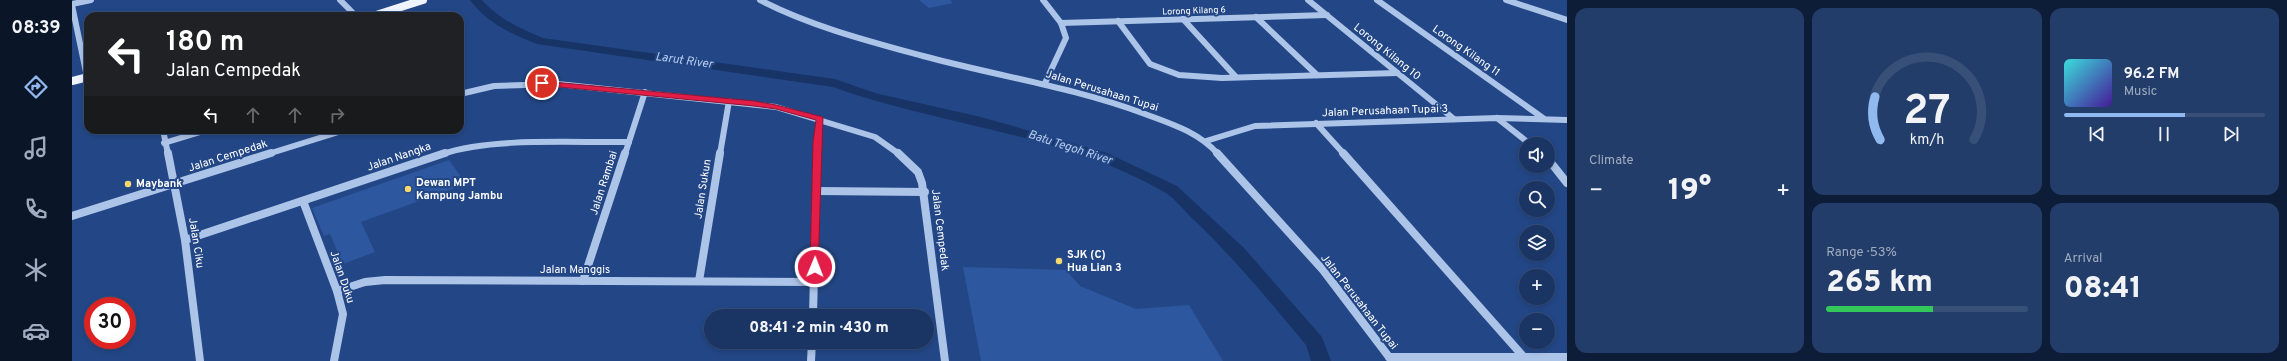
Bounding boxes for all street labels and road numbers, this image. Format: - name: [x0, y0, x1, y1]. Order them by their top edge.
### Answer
- street label: Lorong Kilang 6: [1162, 4, 1226, 18]
- street label: Lorong Kilang 10: [1350, 21, 1424, 83]
- street label: Lorong Kilang 11: [1429, 22, 1503, 80]
- street label: Jalan Perusahaan Tupai: [1044, 67, 1160, 115]
- street label: Jalan Perusahaan Tupai 3: [1322, 102, 1448, 120]
- street label: Jalan Cempedak: [187, 137, 269, 175]
- street label: Jalan Nangka: [365, 139, 433, 174]
- street label: Jalan Rambai: [587, 149, 621, 217]
- street label: Jalan Sukun: [691, 158, 715, 220]
- street label: Jalan Cempedak: [928, 188, 952, 272]
- street label: Jalan Ciku: [185, 217, 207, 269]
- street label: Jalan Duku: [326, 249, 358, 305]
- street label: Jalan Perusahaan Tupai: [1317, 252, 1401, 352]
- street label: Jalan Manggis: [540, 263, 610, 277]

